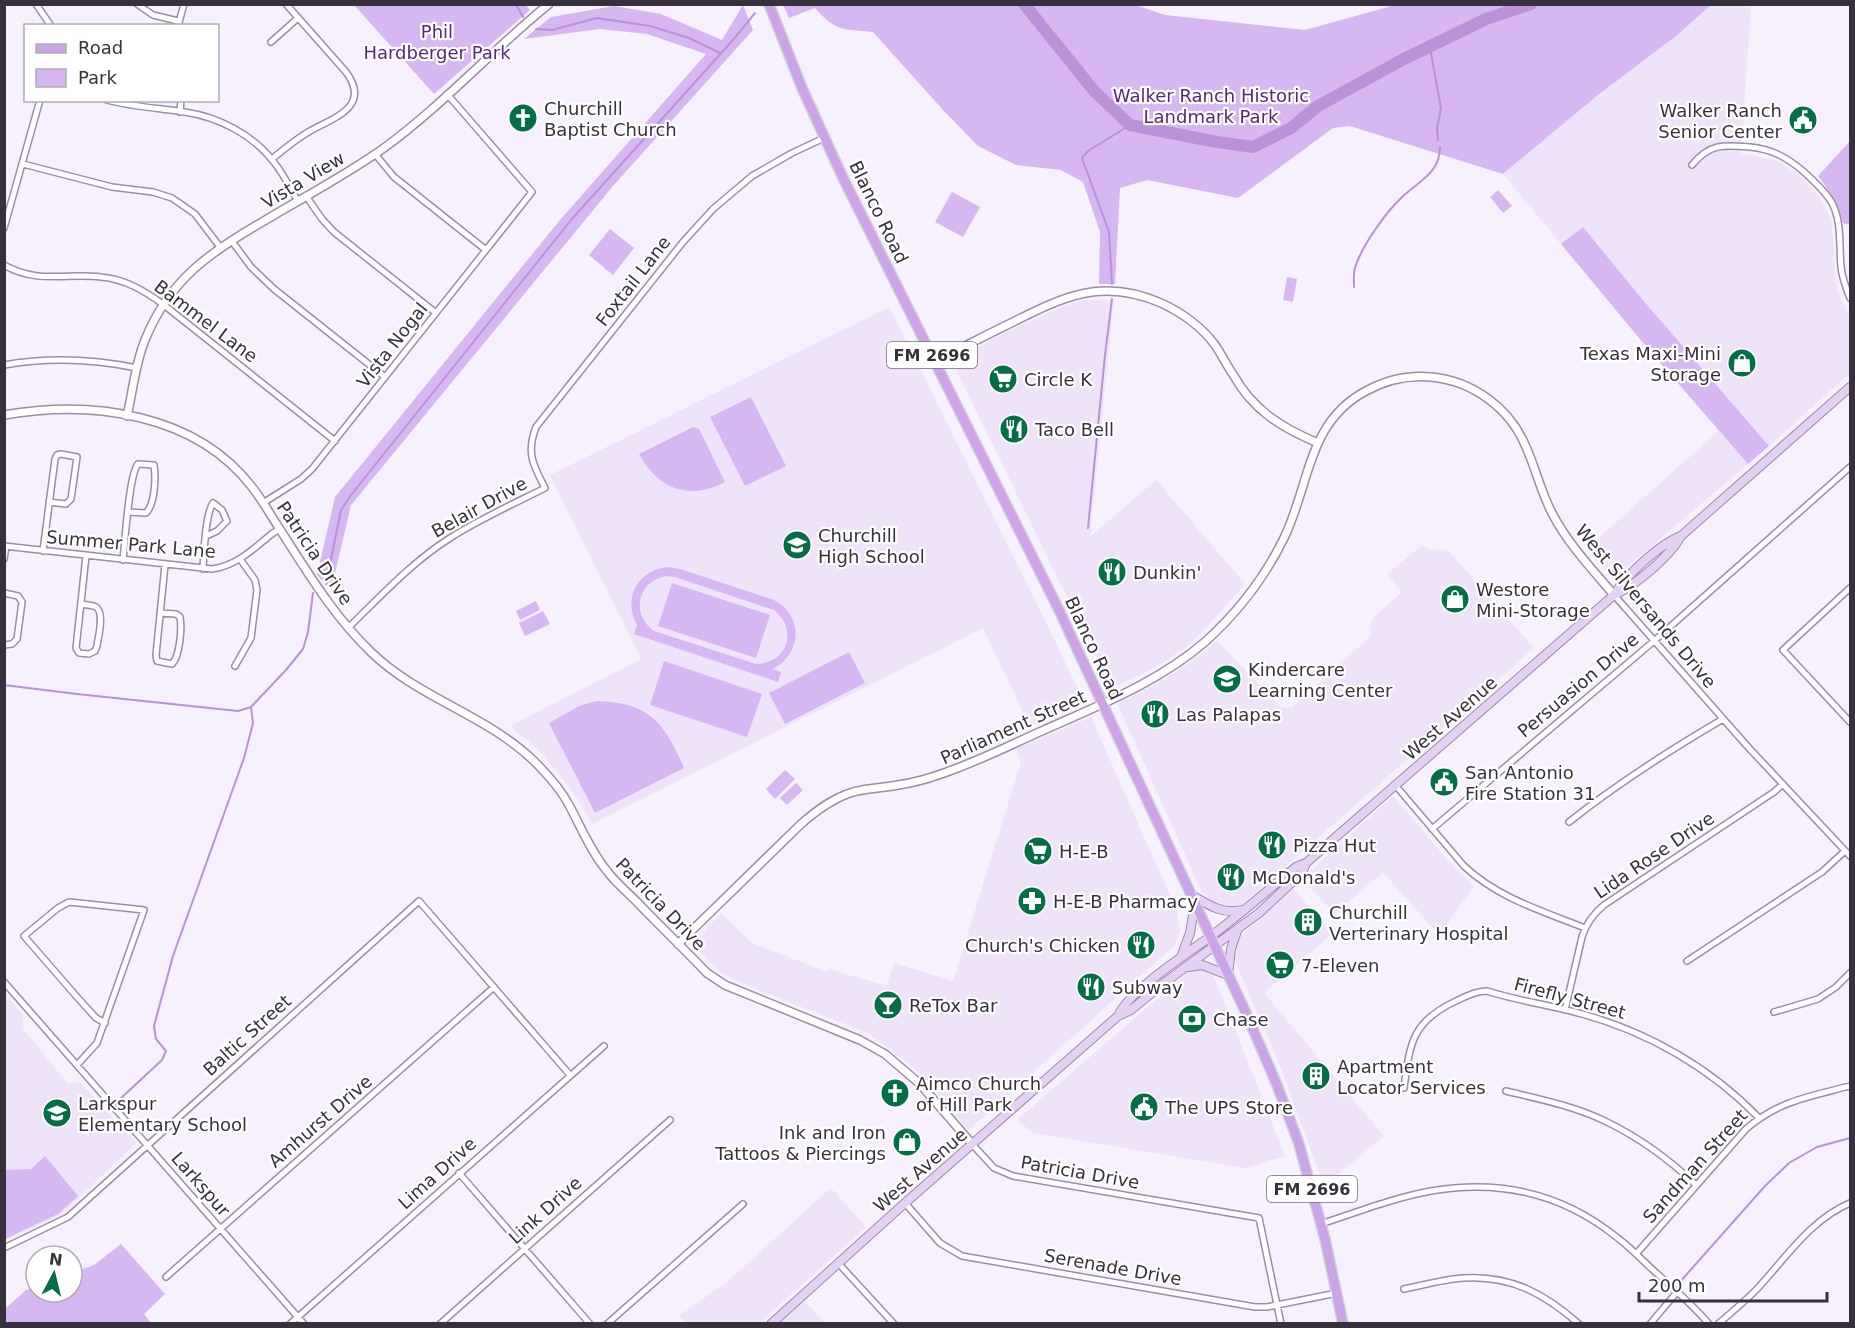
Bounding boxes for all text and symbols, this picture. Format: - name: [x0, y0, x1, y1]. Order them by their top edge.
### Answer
- park label: Phil Hardberger Park: [363, 21, 511, 63]
- legend: [24, 24, 219, 102]
- text: Road: [78, 37, 123, 58]
- text: Park: [78, 67, 117, 88]
- park label: Walker Ranch Historic Landmark Park: [1113, 85, 1309, 127]
- place label: Churchill Baptist Church: [544, 98, 677, 140]
- place label: Walker Ranch Senior Center: [1658, 100, 1783, 142]
- church icon: Churchill Baptist Church: [507, 102, 539, 134]
- public building icon: Walker Ranch Senior Center: [1787, 104, 1819, 136]
- street label: Vista View: [258, 147, 348, 213]
- street label: Blanco Road: [845, 157, 913, 267]
- street label: Foxtail Lane: [591, 232, 675, 330]
- street label: Bammel Lane: [150, 275, 262, 367]
- street label: Vista Nogal: [352, 298, 432, 392]
- road number: FM 2696: [887, 342, 977, 368]
- place label: Texas Maxi-Mini Storage: [1579, 343, 1721, 385]
- shop icon: Texas Maxi-Mini Storage: [1726, 347, 1758, 379]
- supermarket icon: Circle K: [987, 363, 1019, 395]
- place label: Circle K: [1024, 369, 1093, 390]
- restaurant icon: Taco Bell: [998, 413, 1030, 445]
- place label: Taco Bell: [1034, 419, 1114, 440]
- street label: Belair Drive: [428, 472, 530, 542]
- street label: Patricia Drive: [273, 497, 357, 609]
- street label: West Silversands Drive: [1571, 520, 1721, 692]
- place label: Churchill High School: [818, 525, 925, 567]
- street label: Summer Park Lane: [45, 526, 217, 562]
- school or university icon: Churchill High School: [781, 529, 813, 561]
- restaurant icon: Dunkin': [1096, 556, 1128, 588]
- place label: Dunkin': [1133, 562, 1201, 583]
- place label: Westore Mini-Storage: [1476, 579, 1590, 621]
- shop icon: Westore Mini-Storage: [1439, 583, 1471, 615]
- street label: Blanco Road: [1061, 593, 1127, 703]
- street label: Persuasion Drive: [1513, 628, 1643, 742]
- place label: Kindercare Learning Center: [1248, 659, 1393, 701]
- school or university icon: Kindercare Learning Center: [1211, 663, 1243, 695]
- street label: West Avenue: [1399, 672, 1501, 764]
- street label: Parliament Street: [937, 685, 1089, 769]
- restaurant icon: Las Palapas: [1139, 698, 1171, 730]
- place label: Las Palapas: [1176, 704, 1281, 725]
- place label: San Antonio Fire Station 31: [1465, 762, 1595, 804]
- public building icon: San Antonio Fire Station 31: [1428, 766, 1460, 798]
- street label: Lida Rose Drive: [1590, 807, 1718, 903]
- restaurant icon: Pizza Hut: [1256, 829, 1288, 861]
- supermarket icon: H-E-B: [1022, 835, 1054, 867]
- place label: Pizza Hut: [1293, 835, 1376, 856]
- place label: H-E-B: [1059, 841, 1109, 862]
- street label: Patricia Drive: [612, 853, 710, 955]
- restaurant icon: McDonald's: [1215, 861, 1247, 893]
- place label: McDonald's: [1252, 867, 1356, 888]
- pharmacy icon: H-E-B Pharmacy: [1016, 885, 1048, 917]
- place label: H-E-B Pharmacy: [1053, 891, 1198, 912]
- place label: Churchill Verterinary Hospital: [1329, 902, 1509, 944]
- building icon: Churchill Verterinary Hospital: [1292, 906, 1324, 938]
- restaurant icon: Church's Chicken: [1125, 929, 1157, 961]
- place label: Church's Chicken: [965, 935, 1120, 956]
- supermarket icon: 7-Eleven: [1264, 949, 1296, 981]
- place label: 7-Eleven: [1301, 955, 1380, 976]
- restaurant icon: Subway: [1075, 971, 1107, 1003]
- street label: Firefly Street: [1512, 973, 1628, 1023]
- place label: Subway: [1112, 977, 1183, 998]
- bar icon: ReTox Bar: [872, 989, 904, 1021]
- street label: Baltic Street: [199, 990, 295, 1080]
- place label: ReTox Bar: [909, 995, 998, 1016]
- bank icon: Chase: [1176, 1003, 1208, 1035]
- place label: Chase: [1213, 1009, 1268, 1030]
- place label: Apartment Locator Services: [1337, 1056, 1486, 1098]
- building icon: Apartment Locator Services: [1300, 1060, 1332, 1092]
- street label: Amhurst Drive: [264, 1070, 376, 1172]
- place label: Aimco Church of Hill Park: [916, 1073, 1041, 1115]
- church icon: Aimco Church of Hill Park: [879, 1077, 911, 1109]
- public building icon: The UPS Store: [1128, 1091, 1160, 1123]
- place label: Larkspur Elementary School: [78, 1093, 247, 1135]
- school or university icon: Larkspur Elementary School: [41, 1097, 73, 1129]
- place label: The UPS Store: [1164, 1097, 1293, 1118]
- street label: Sandman Street: [1638, 1105, 1752, 1227]
- place label: Ink and Iron Tattoos & Piercings: [714, 1122, 886, 1164]
- street label: West Avenue: [869, 1124, 971, 1216]
- shop icon: Ink and Iron Tattoos & Piercings: [891, 1126, 923, 1158]
- street label: Lima Drive: [394, 1133, 480, 1213]
- street label: Larkspur: [167, 1147, 235, 1221]
- street label: Patricia Drive: [1019, 1151, 1141, 1193]
- street label: Link Drive: [504, 1172, 586, 1248]
- road number: FM 2696: [1267, 1176, 1357, 1202]
- north arrow: [24, 1244, 84, 1304]
- street label: Serenade Drive: [1043, 1245, 1183, 1289]
- text: N: [48, 1249, 64, 1270]
- scale bar: [1639, 1265, 1826, 1303]
- text: 200 m: [1648, 1275, 1706, 1296]

